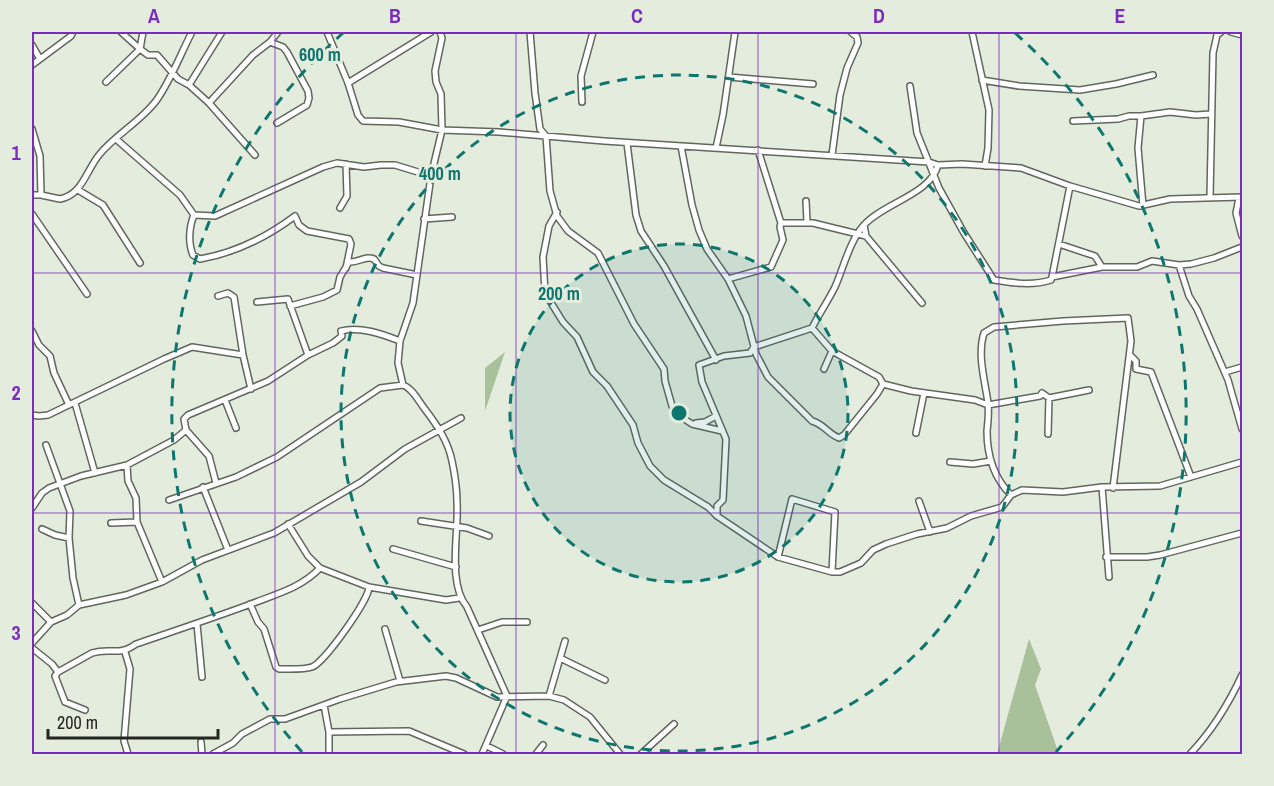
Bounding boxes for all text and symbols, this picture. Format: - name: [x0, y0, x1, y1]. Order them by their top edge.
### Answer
- text: A: [148, 2, 160, 29]
- text: B: [389, 2, 401, 29]
- text: C: [631, 2, 643, 29]
- text: D: [873, 2, 885, 29]
- text: E: [1115, 2, 1126, 29]
- text: 600 m: [299, 42, 341, 67]
- text: 1: [11, 139, 21, 166]
- text: 400 m: [419, 161, 461, 186]
- text: 200 m: [538, 281, 580, 306]
- text: 2: [11, 379, 21, 406]
- centre of rings: [669, 403, 689, 423]
- text: 3: [11, 619, 21, 646]
- scale bar: [48, 702, 218, 740]
- text: 200 m: [57, 710, 98, 735]

